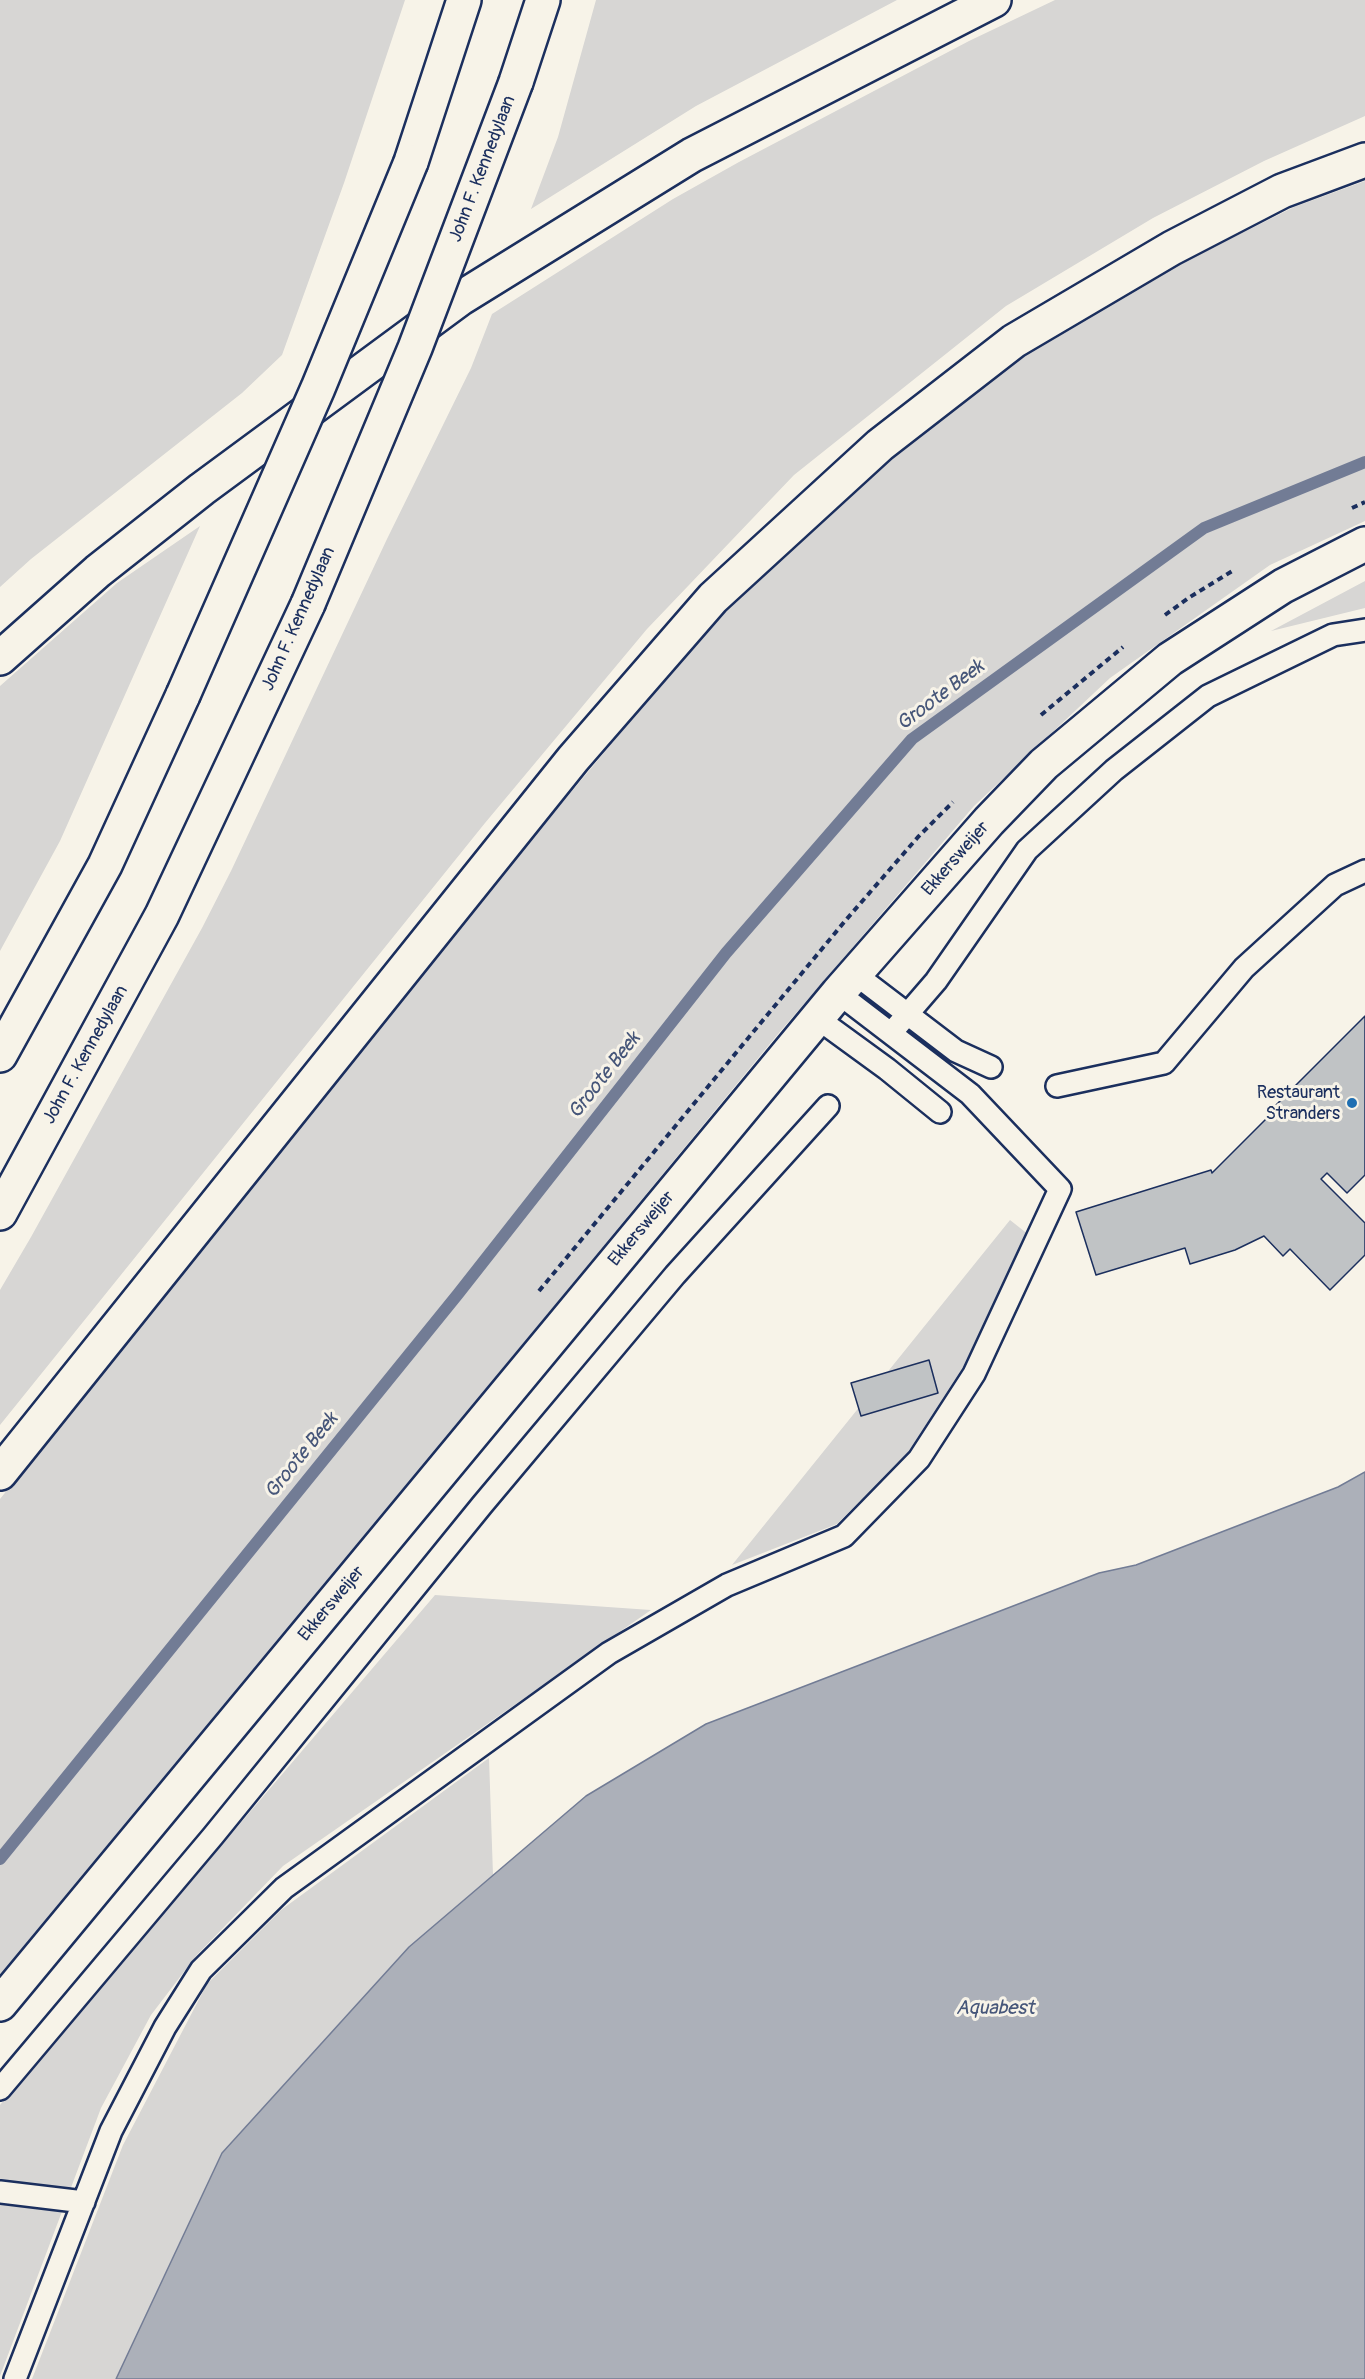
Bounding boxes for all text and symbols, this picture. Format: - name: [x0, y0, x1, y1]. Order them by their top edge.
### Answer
- street label: John F. Kennedylaan: [445, 93, 521, 245]
- street label: John F. Kennedylaan: [258, 544, 340, 694]
- water label: Groote Beek: [893, 655, 989, 737]
- street label: Ekkersweijer: [918, 817, 994, 901]
- street label: John F. Kennedylaan: [39, 982, 133, 1128]
- water label: Groote Beek: [564, 1028, 646, 1124]
- place label: Restaurant Stranders: [1257, 1082, 1340, 1124]
- marker: Restaurant Stranders: [1345, 1096, 1359, 1110]
- street label: Ekkersweijer: [604, 1187, 680, 1271]
- water label: Groote Beek: [260, 1408, 344, 1504]
- street label: Ekkersweijer: [294, 1562, 370, 1646]
- water label: Aquabest: [956, 1997, 1034, 2021]

